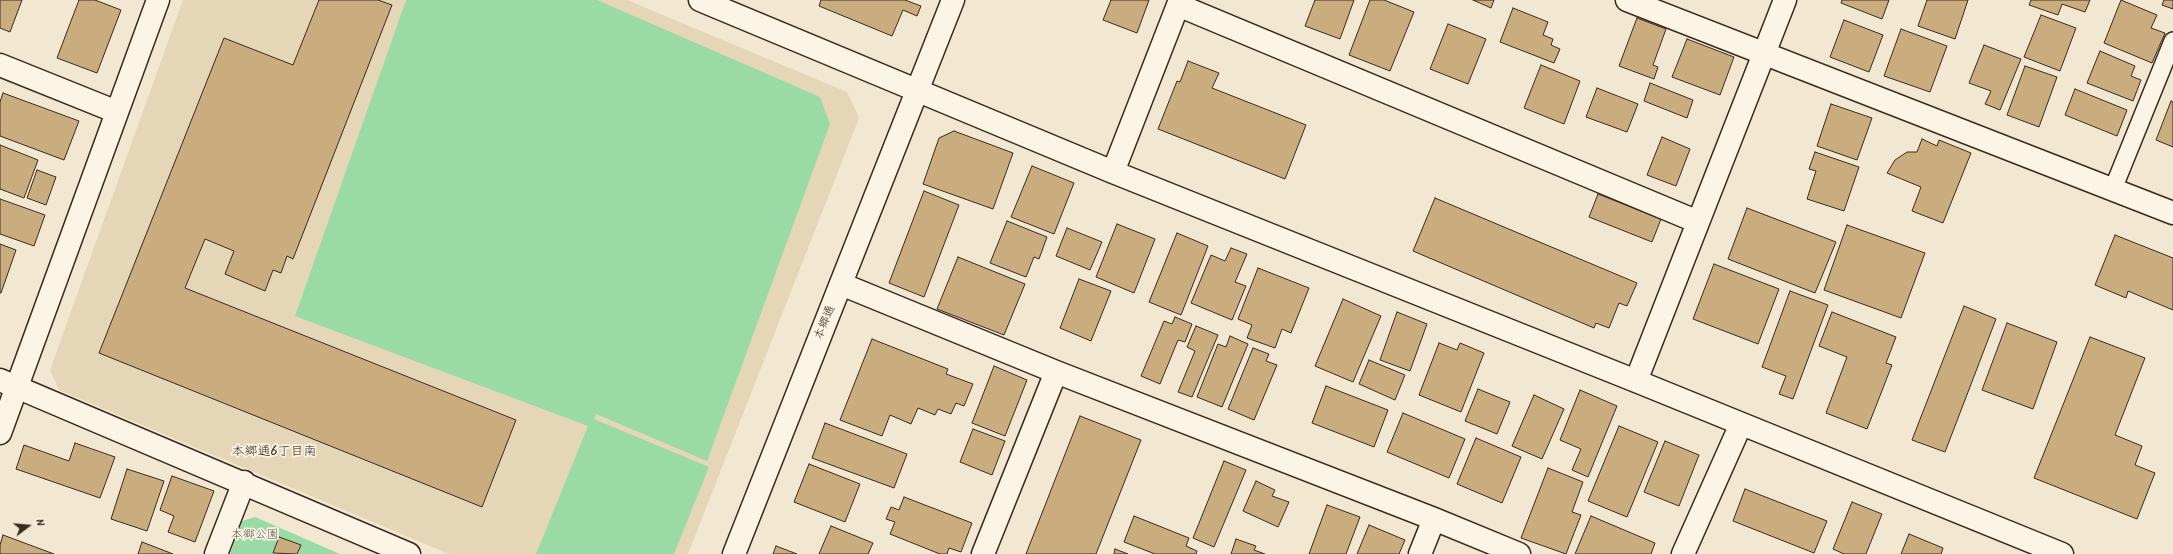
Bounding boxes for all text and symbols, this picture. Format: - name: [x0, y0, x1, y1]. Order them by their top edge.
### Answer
- street label: 本郷通: [813, 304, 839, 342]
- district label: 本郷通6丁目南: [231, 445, 317, 461]
- north arrow: [8, 506, 48, 546]
- text: N: [30, 517, 49, 529]
- park label: 本郷公園: [231, 529, 279, 543]

